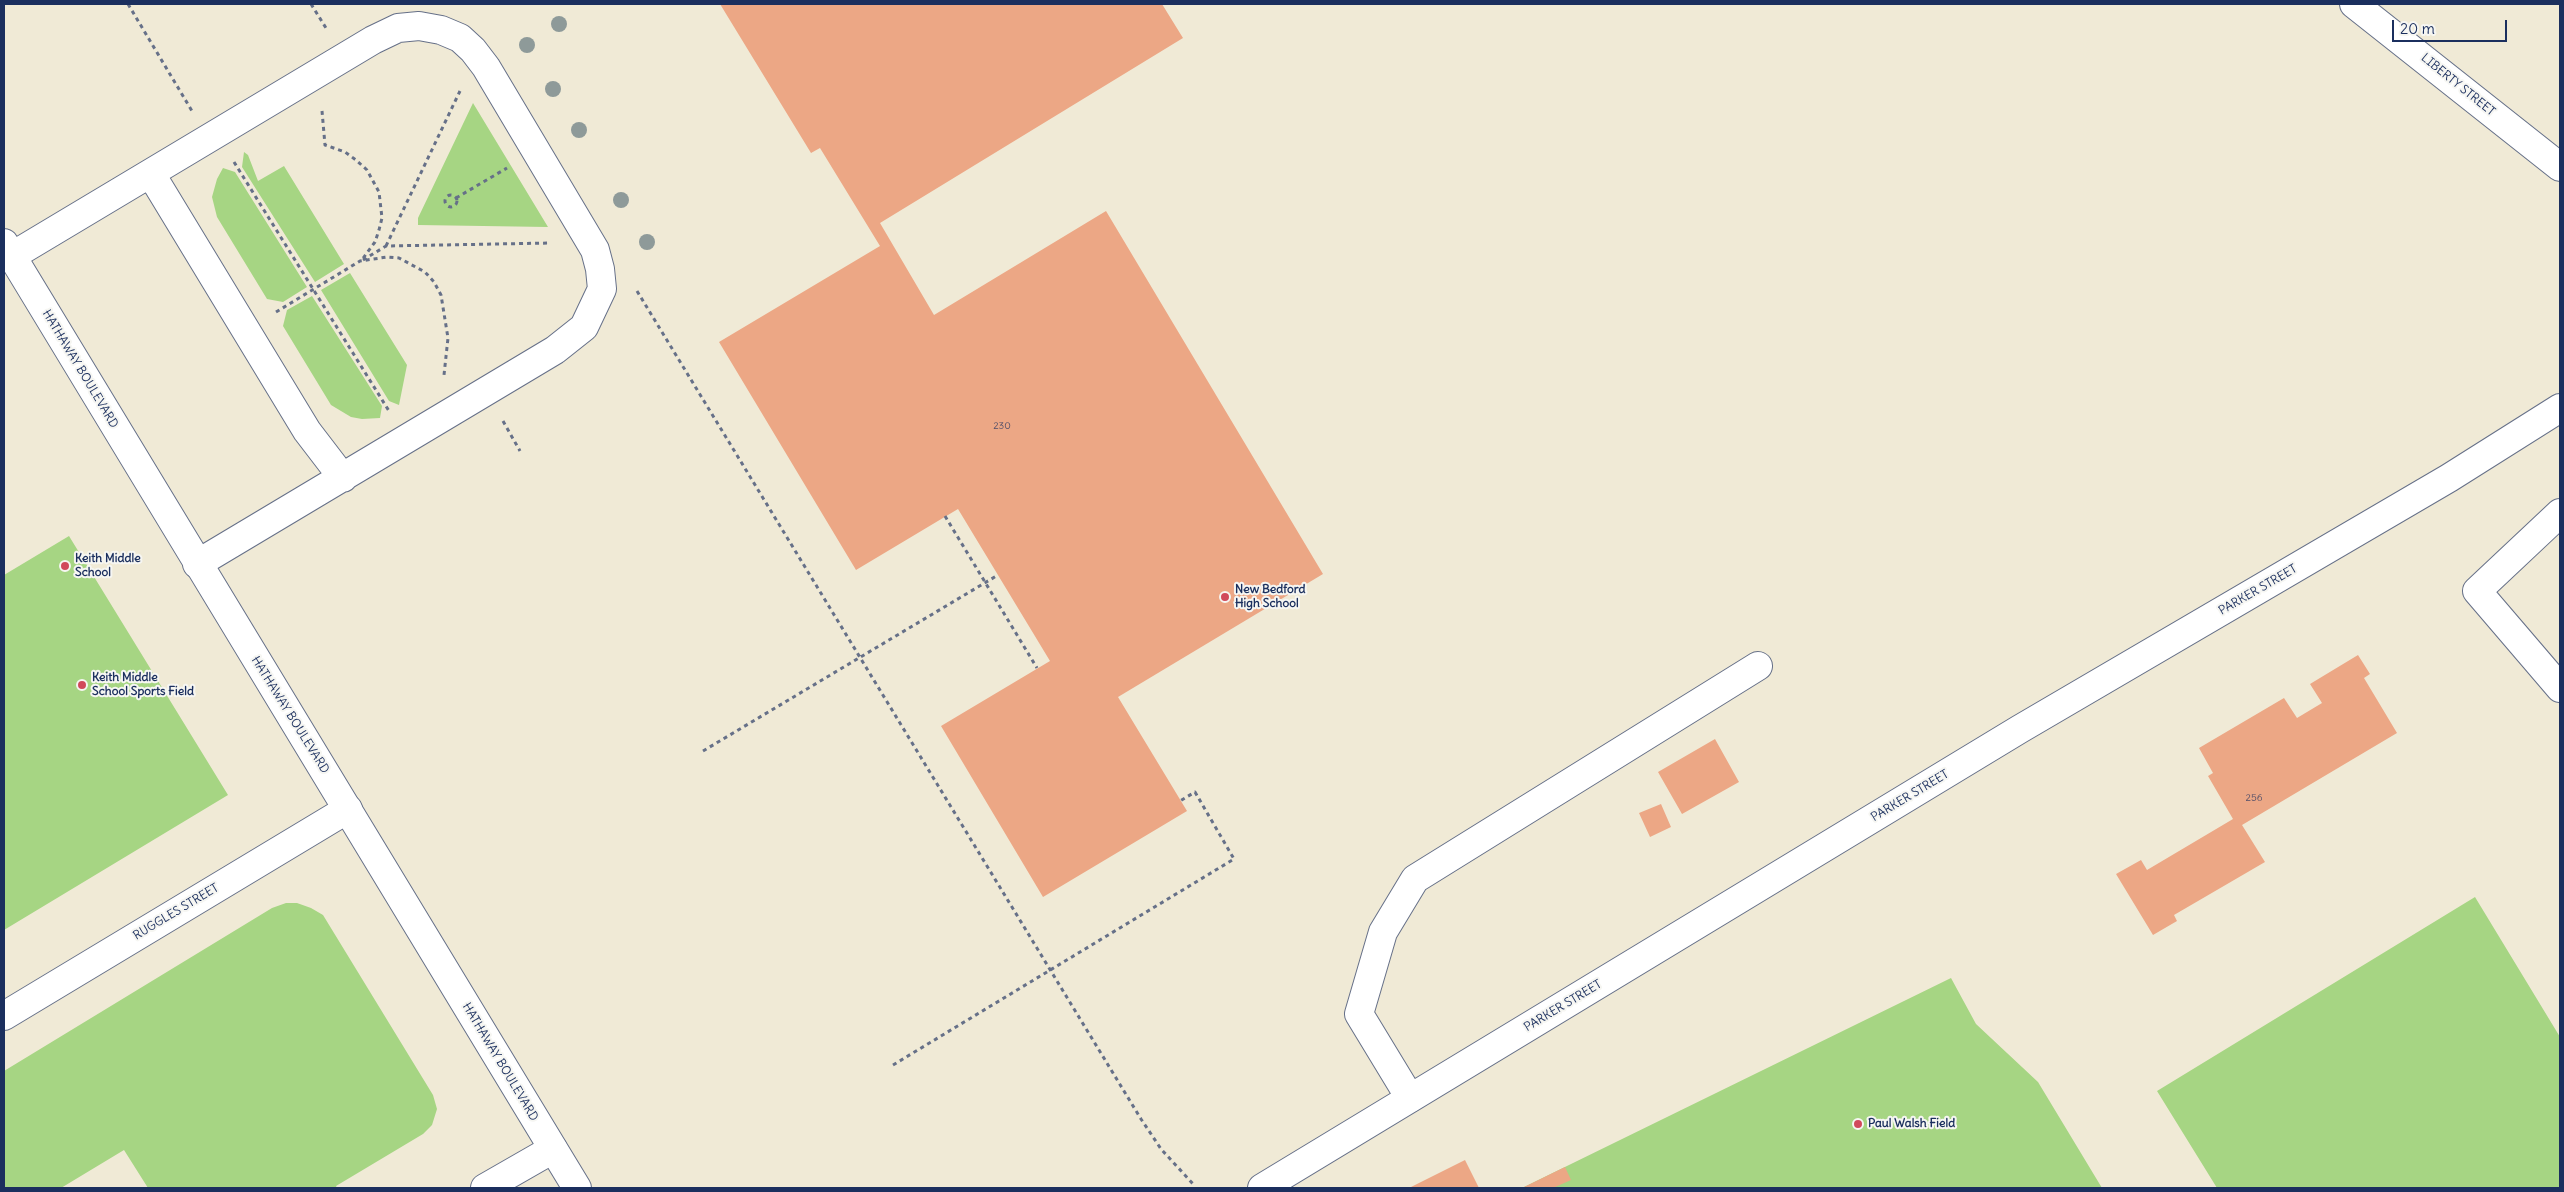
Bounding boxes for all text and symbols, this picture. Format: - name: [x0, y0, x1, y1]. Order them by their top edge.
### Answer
- scale bar: [2394, 10, 2509, 42]
- text: 20 m: [2400, 19, 2435, 38]
- street label: LIBERTY STREET: [2418, 51, 2498, 119]
- street label: HATHAWAY BOULEVARD: [39, 307, 121, 431]
- house number: 230: [993, 420, 1011, 432]
- place label: Keith Middle School: [75, 552, 141, 580]
- marker: Keith Middle School: [59, 560, 71, 572]
- street label: PARKER STREET: [2216, 562, 2300, 618]
- place label: New Bedford High School: [1235, 583, 1306, 611]
- marker: New Bedford High School: [1219, 591, 1231, 603]
- street label: HATHAWAY BOULEVARD: [248, 654, 332, 776]
- place label: Keith Middle School Sports Field: [92, 671, 194, 699]
- marker: Keith Middle School Sports Field: [76, 679, 88, 691]
- street label: PARKER STREET: [1869, 767, 1951, 825]
- house number: 256: [2246, 792, 2262, 804]
- street label: RUGGLES STREET: [131, 881, 221, 943]
- street label: PARKER STREET: [1522, 977, 1604, 1035]
- street label: HATHAWAY BOULEVARD: [459, 1000, 541, 1124]
- place label: Paul Walsh Field: [1868, 1117, 1955, 1131]
- marker: Paul Walsh Field: [1852, 1118, 1864, 1130]

